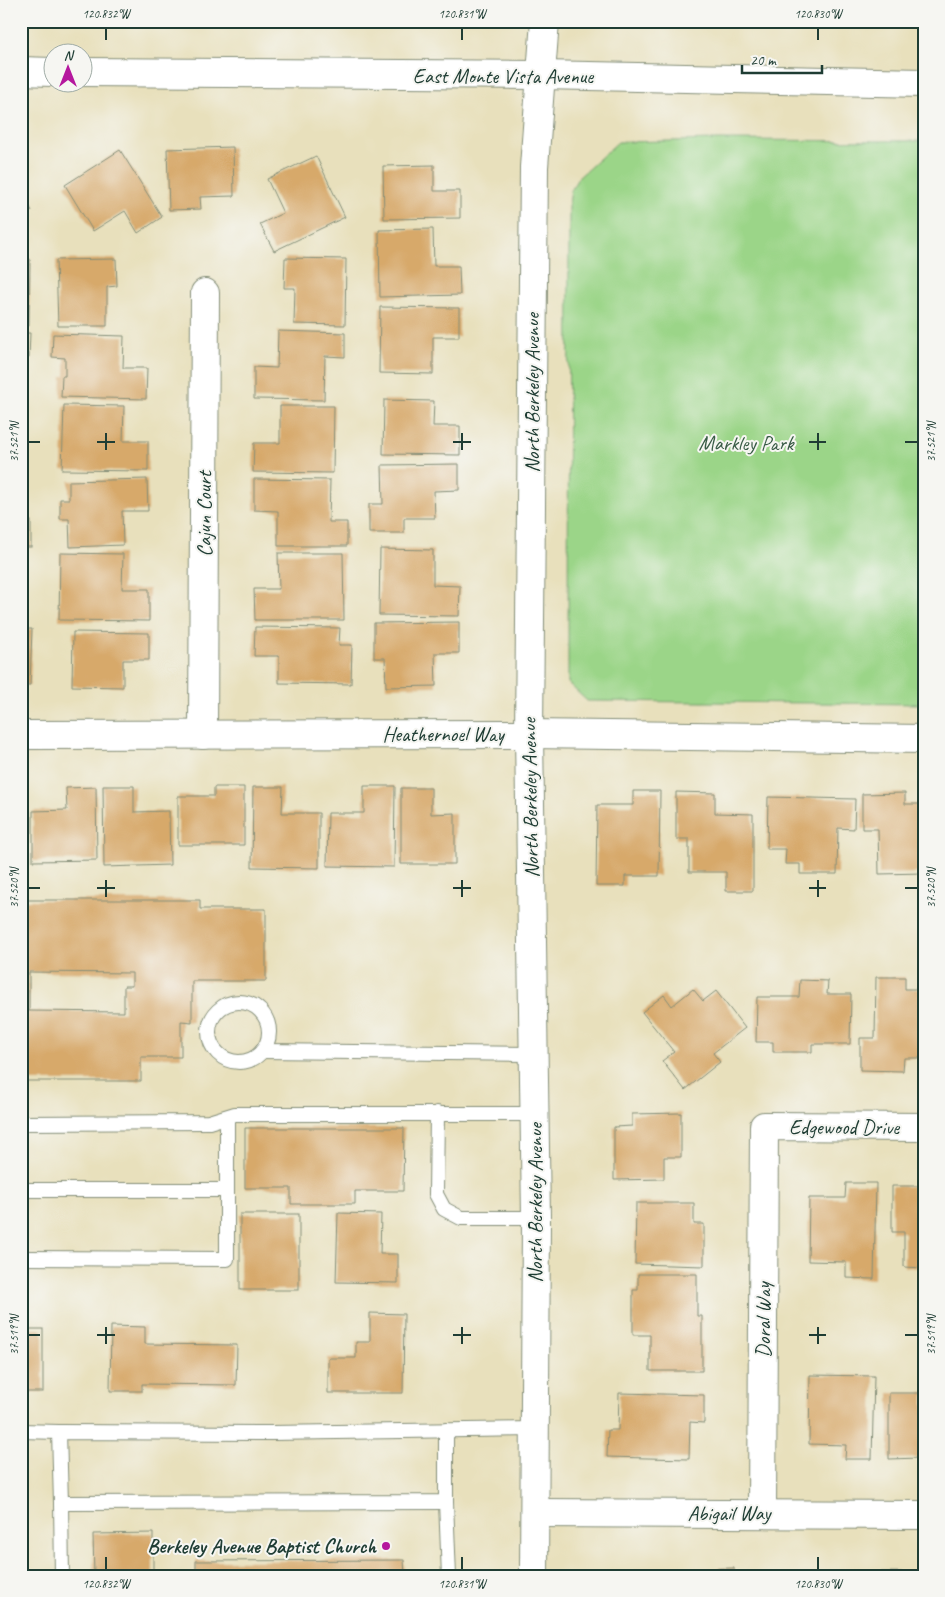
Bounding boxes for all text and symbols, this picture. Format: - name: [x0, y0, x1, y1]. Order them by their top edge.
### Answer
- text: 120.832°W: [83, 6, 132, 22]
- text: 120.831°W: [439, 6, 488, 22]
- text: 120.830°W: [795, 6, 844, 22]
- north arrow: [42, 42, 92, 92]
- scale bar: [742, 42, 822, 74]
- text: N: [64, 47, 75, 64]
- text: 20 m: [750, 51, 777, 70]
- street label: East Monte Vista Avenue: [413, 63, 594, 89]
- street label: North Berkeley Avenue: [519, 311, 545, 473]
- text: 37.521°N: [6, 420, 22, 462]
- text: 37.521°N: [923, 420, 939, 462]
- park label: Markley Park: [699, 430, 795, 456]
- street label: Cajun Court: [191, 469, 217, 557]
- street label: North Berkeley Avenue: [516, 716, 544, 878]
- street label: Heathernoel Way: [382, 721, 505, 747]
- text: 37.520°N: [6, 866, 22, 908]
- text: 37.520°N: [923, 866, 939, 908]
- street label: Edgewood Drive: [789, 1114, 900, 1140]
- street label: North Berkeley Avenue: [522, 1121, 548, 1283]
- street label: Doral Way: [750, 1281, 776, 1358]
- text: 37.519°N: [6, 1313, 22, 1355]
- text: 37.519°N: [923, 1313, 939, 1355]
- street label: Abigail Way: [687, 1500, 772, 1526]
- place label: Berkeley Avenue Baptist Church: [147, 1533, 377, 1559]
- marker: Berkeley Avenue Baptist Church: [380, 1540, 392, 1552]
- text: 120.832°W: [83, 1576, 132, 1592]
- text: 120.831°W: [439, 1576, 488, 1592]
- text: 120.830°W: [795, 1576, 844, 1592]

